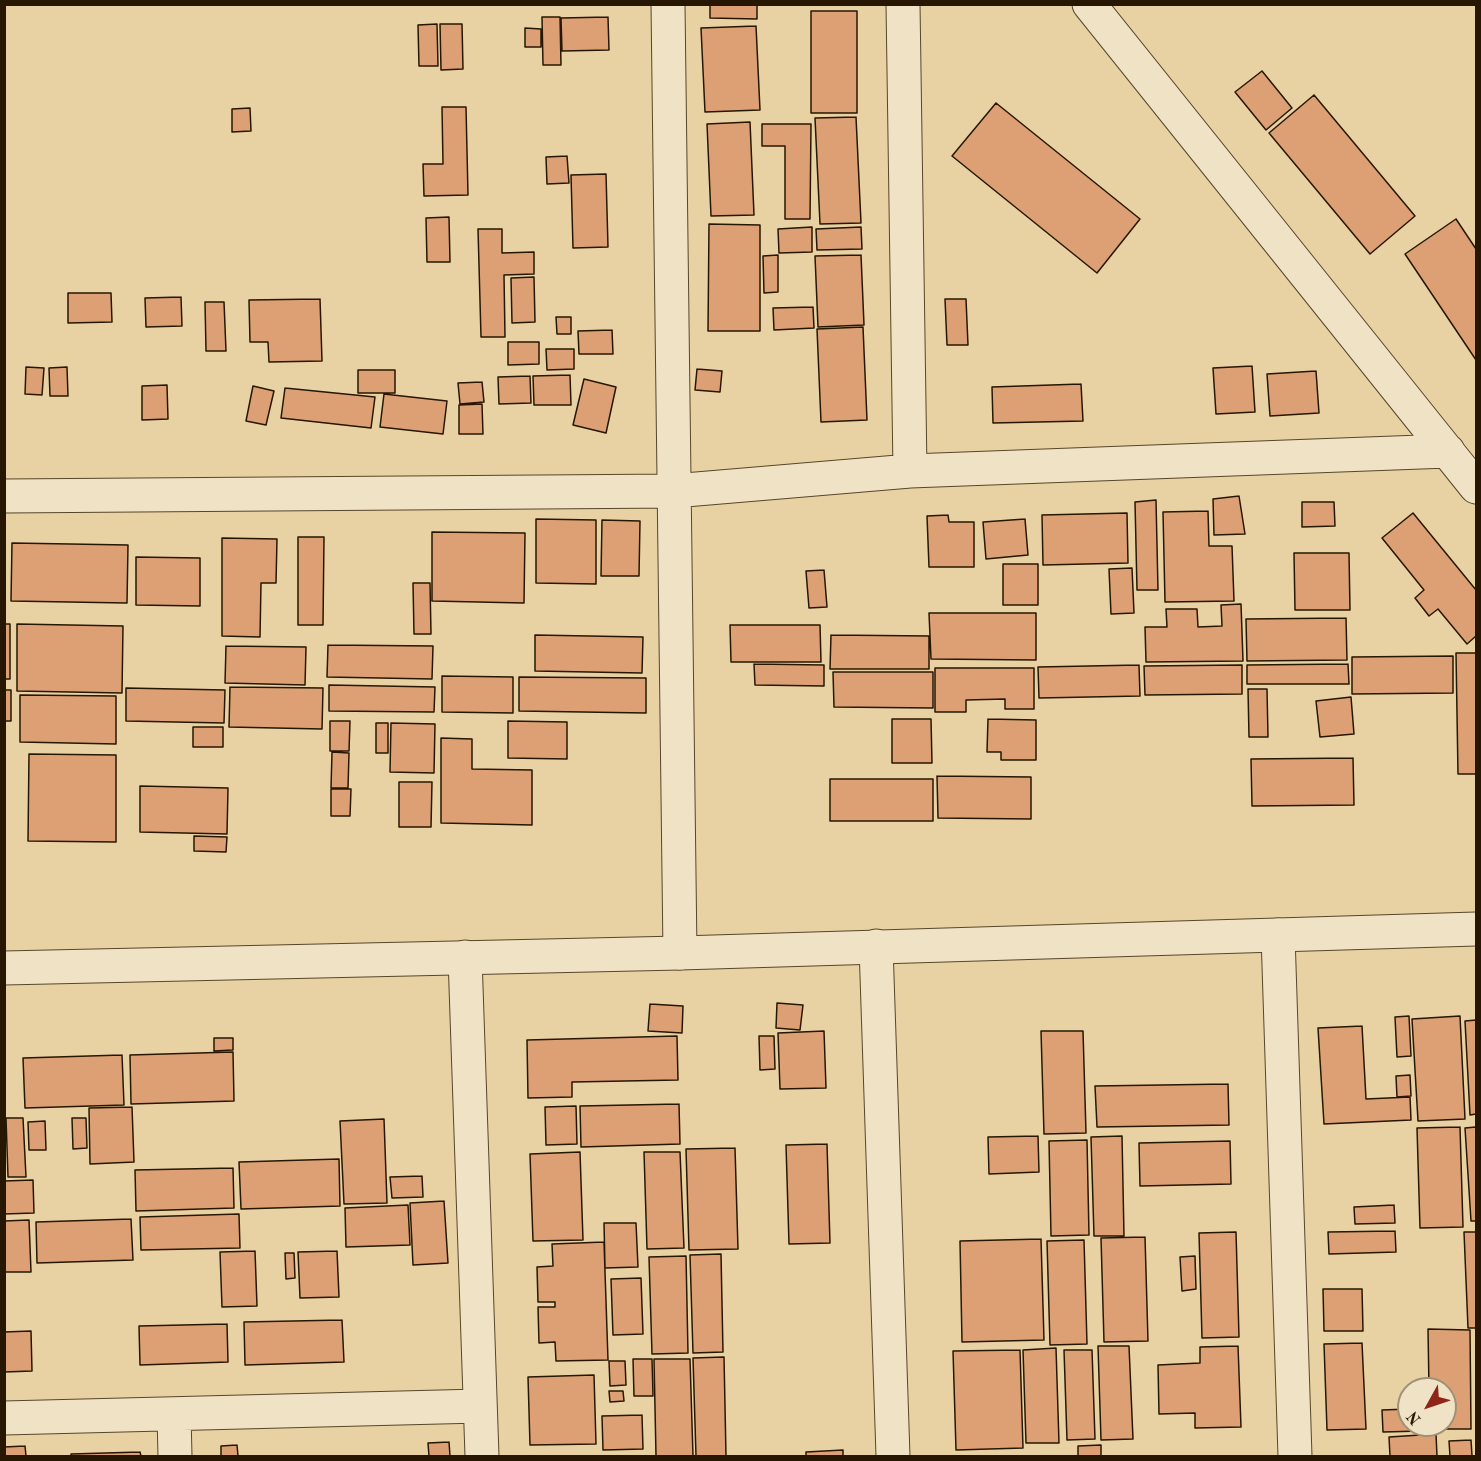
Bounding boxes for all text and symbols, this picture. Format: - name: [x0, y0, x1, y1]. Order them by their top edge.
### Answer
- north arrow: [1397, 1377, 1457, 1437]
- text: N: [1405, 1407, 1425, 1427]

